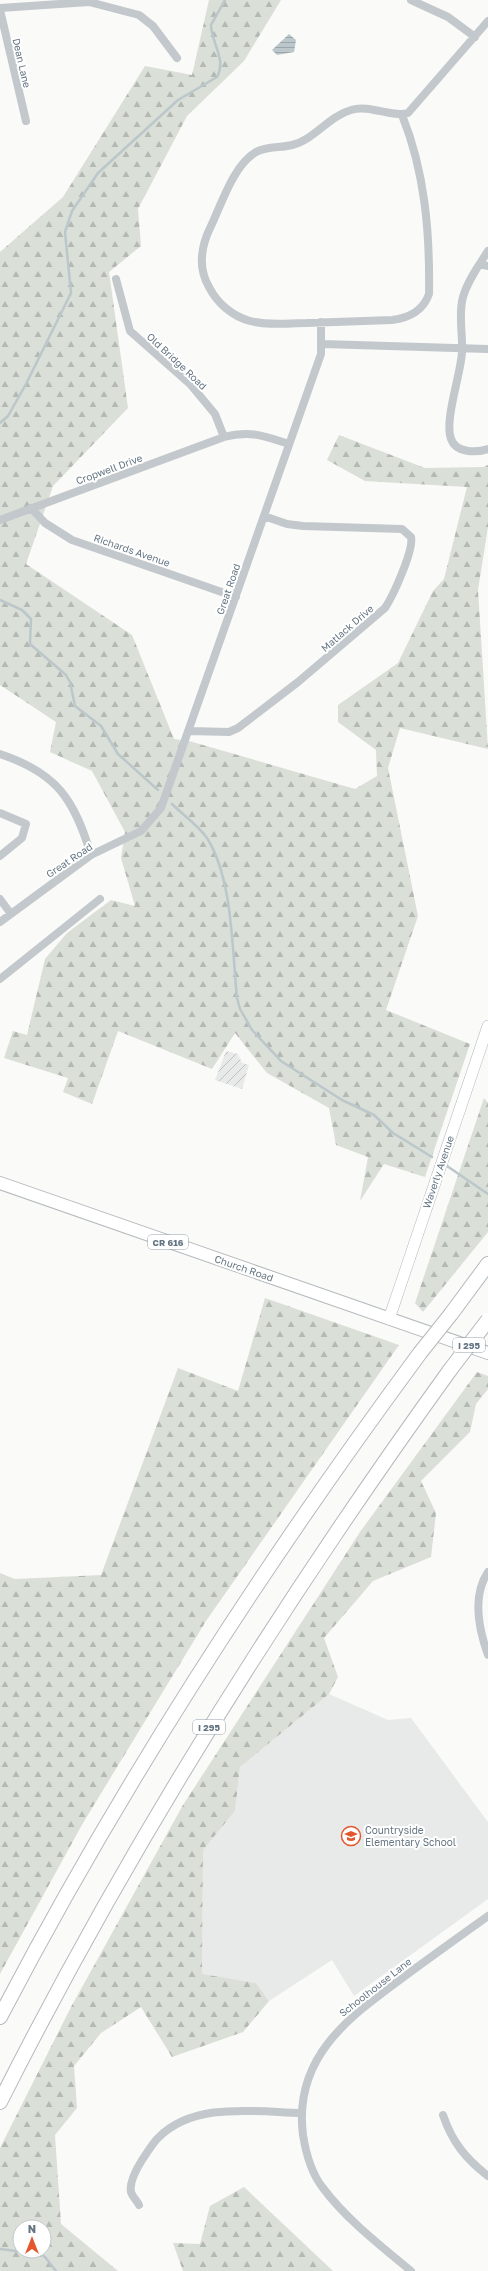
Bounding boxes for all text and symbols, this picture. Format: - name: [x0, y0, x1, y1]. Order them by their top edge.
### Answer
- street label: Dean Lane: [10, 37, 34, 89]
- street label: Old Bridge Road: [145, 330, 209, 392]
- street label: Cropwell Drive: [74, 451, 144, 487]
- street label: Richards Avenue: [92, 531, 172, 569]
- street label: Great Road: [214, 562, 242, 616]
- street label: Matlack Drive: [318, 602, 376, 654]
- street label: Great Road: [44, 840, 94, 880]
- street label: Waverly Avenue: [420, 1134, 456, 1210]
- road number: CR 616: [148, 1235, 188, 1249]
- street label: Church Road: [213, 1252, 275, 1284]
- road number: I 295: [453, 1338, 485, 1352]
- road number: I 295: [193, 1720, 225, 1734]
- place label: Countryside Elementary School: [365, 1824, 456, 1848]
- school or university icon: Countryside Elementary School: [340, 1825, 362, 1847]
- street label: Schoolhouse Lane: [336, 1955, 414, 2019]
- north arrow: [12, 2219, 52, 2259]
- text: N: [28, 2222, 36, 2235]

